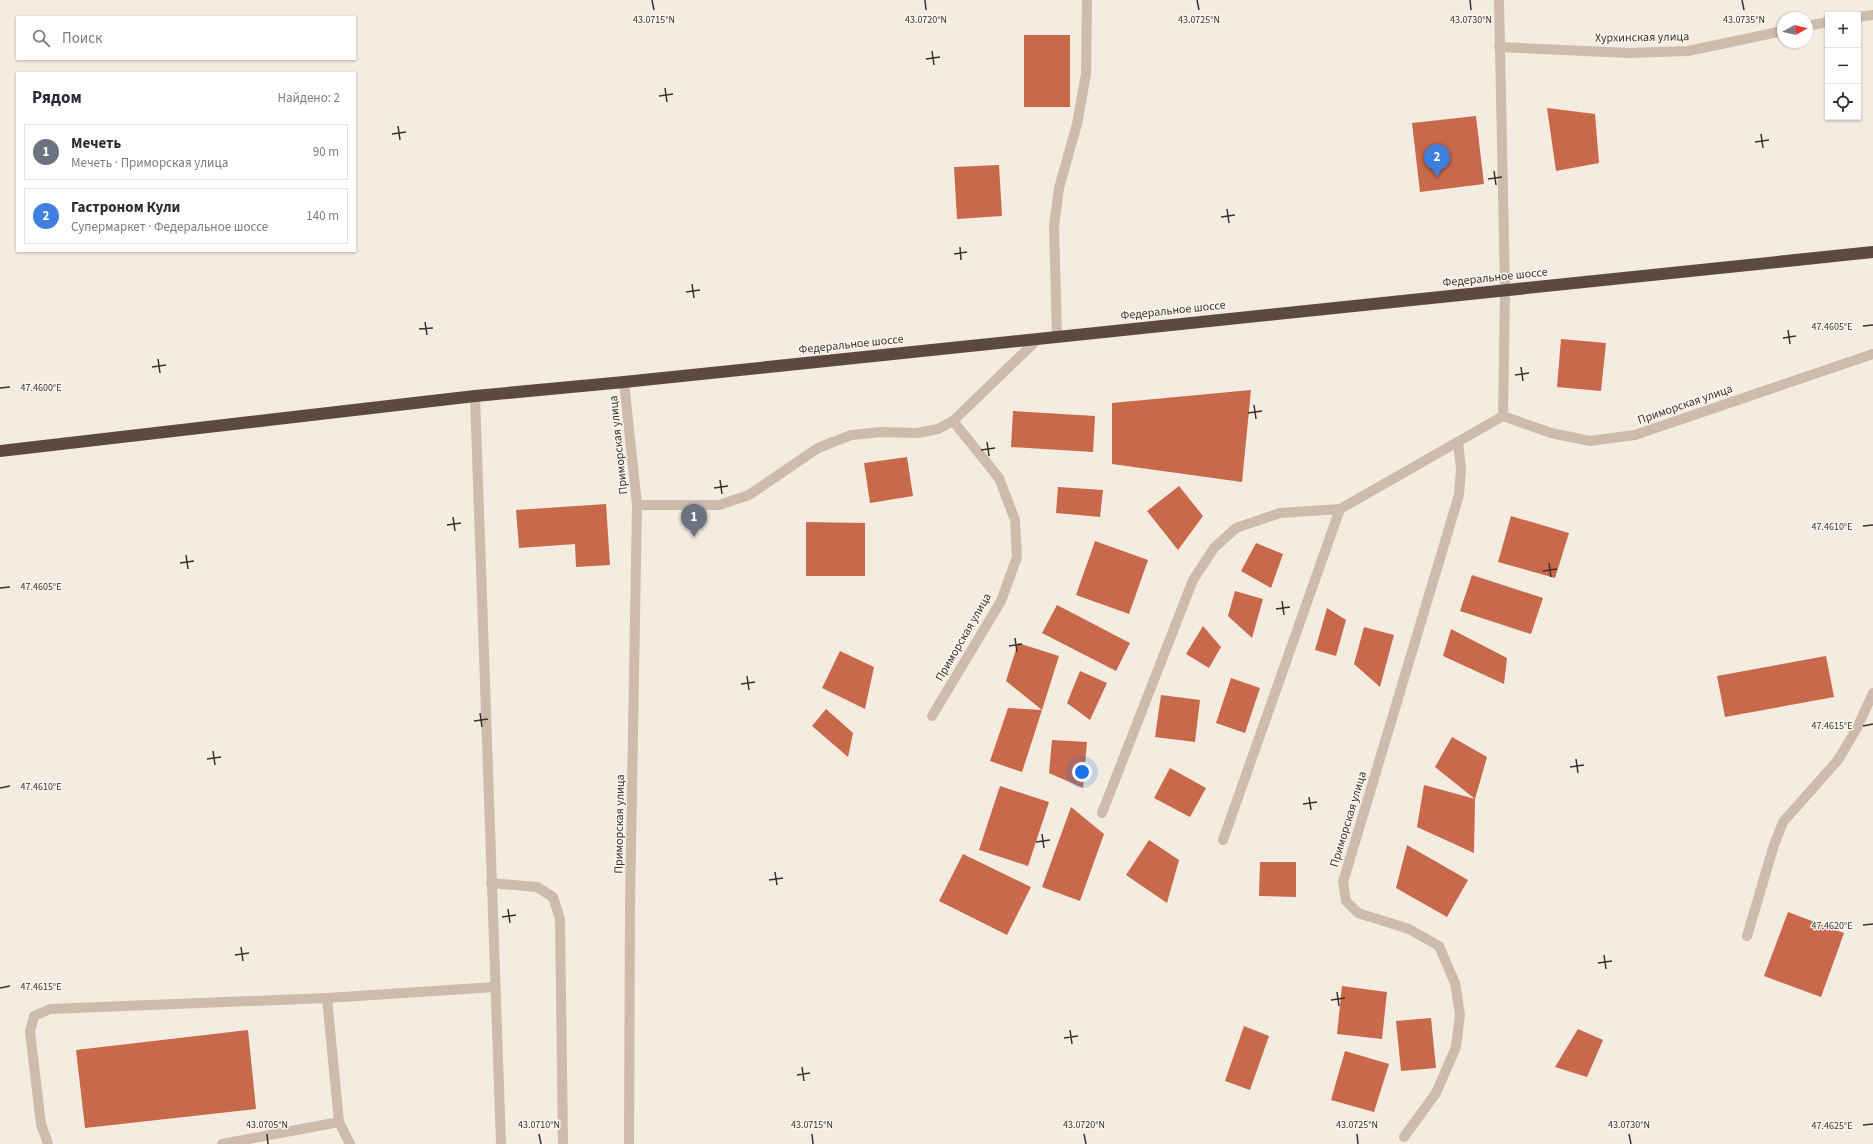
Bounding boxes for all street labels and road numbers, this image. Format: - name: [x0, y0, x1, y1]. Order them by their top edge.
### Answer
- street label: Хурхинская улица: [1595, 28, 1689, 47]
- street label: Федеральное шоссе: [1442, 264, 1548, 291]
- street label: Федеральное шоссе: [1120, 297, 1226, 324]
- street label: Федеральное шоссе: [798, 331, 904, 358]
- street label: Приморская улица: [1635, 380, 1735, 429]
- street label: Приморская улица: [605, 395, 632, 495]
- street label: Приморская улица: [931, 590, 996, 685]
- street label: Приморская улица: [1326, 769, 1371, 869]
- street label: Приморская улица: [610, 774, 629, 874]

